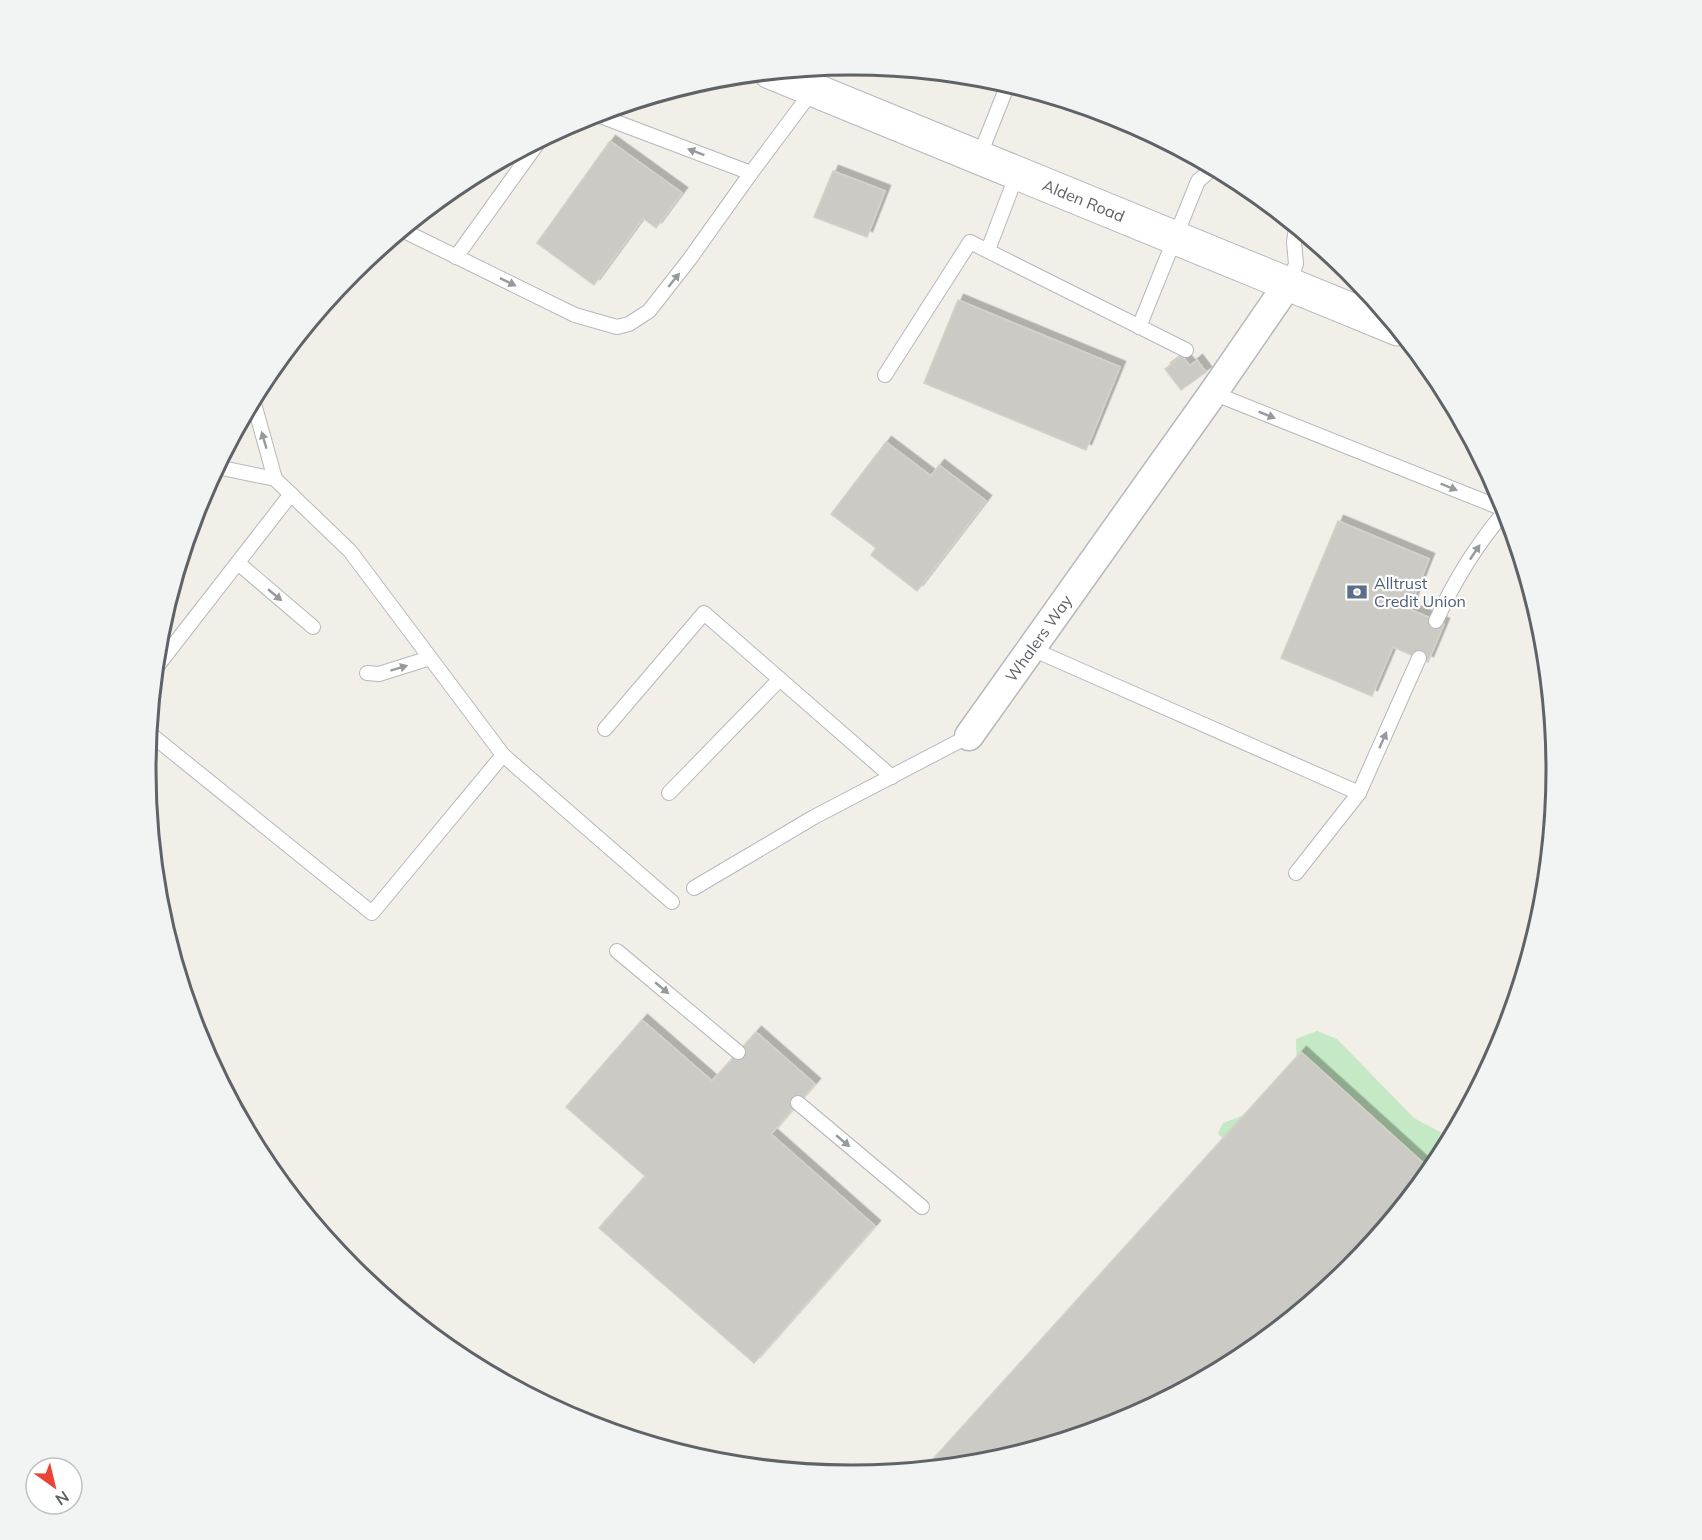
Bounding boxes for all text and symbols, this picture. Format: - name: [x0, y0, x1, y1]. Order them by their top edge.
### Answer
- one-way arrow: [687, 147, 705, 156]
- street label: Alden Road: [1040, 175, 1128, 226]
- one-way arrow: [668, 272, 680, 287]
- one-way arrow: [500, 278, 517, 287]
- one-way arrow: [1259, 410, 1277, 420]
- one-way arrow: [259, 431, 269, 449]
- one-way arrow: [1440, 482, 1458, 492]
- one-way arrow: [1469, 544, 1480, 560]
- place label: Alltrust Credit Union: [1374, 573, 1466, 611]
- bank icon: Alltrust Credit Union: [1345, 580, 1369, 604]
- one-way arrow: [267, 589, 283, 602]
- street label: Whalers Way: [1001, 590, 1077, 686]
- one-way arrow: [390, 663, 408, 672]
- one-way arrow: [1378, 731, 1387, 748]
- one-way arrow: [654, 981, 669, 994]
- one-way arrow: [835, 1134, 851, 1147]
- north arrow: [24, 1456, 84, 1516]
- text: N: [52, 1487, 73, 1510]

